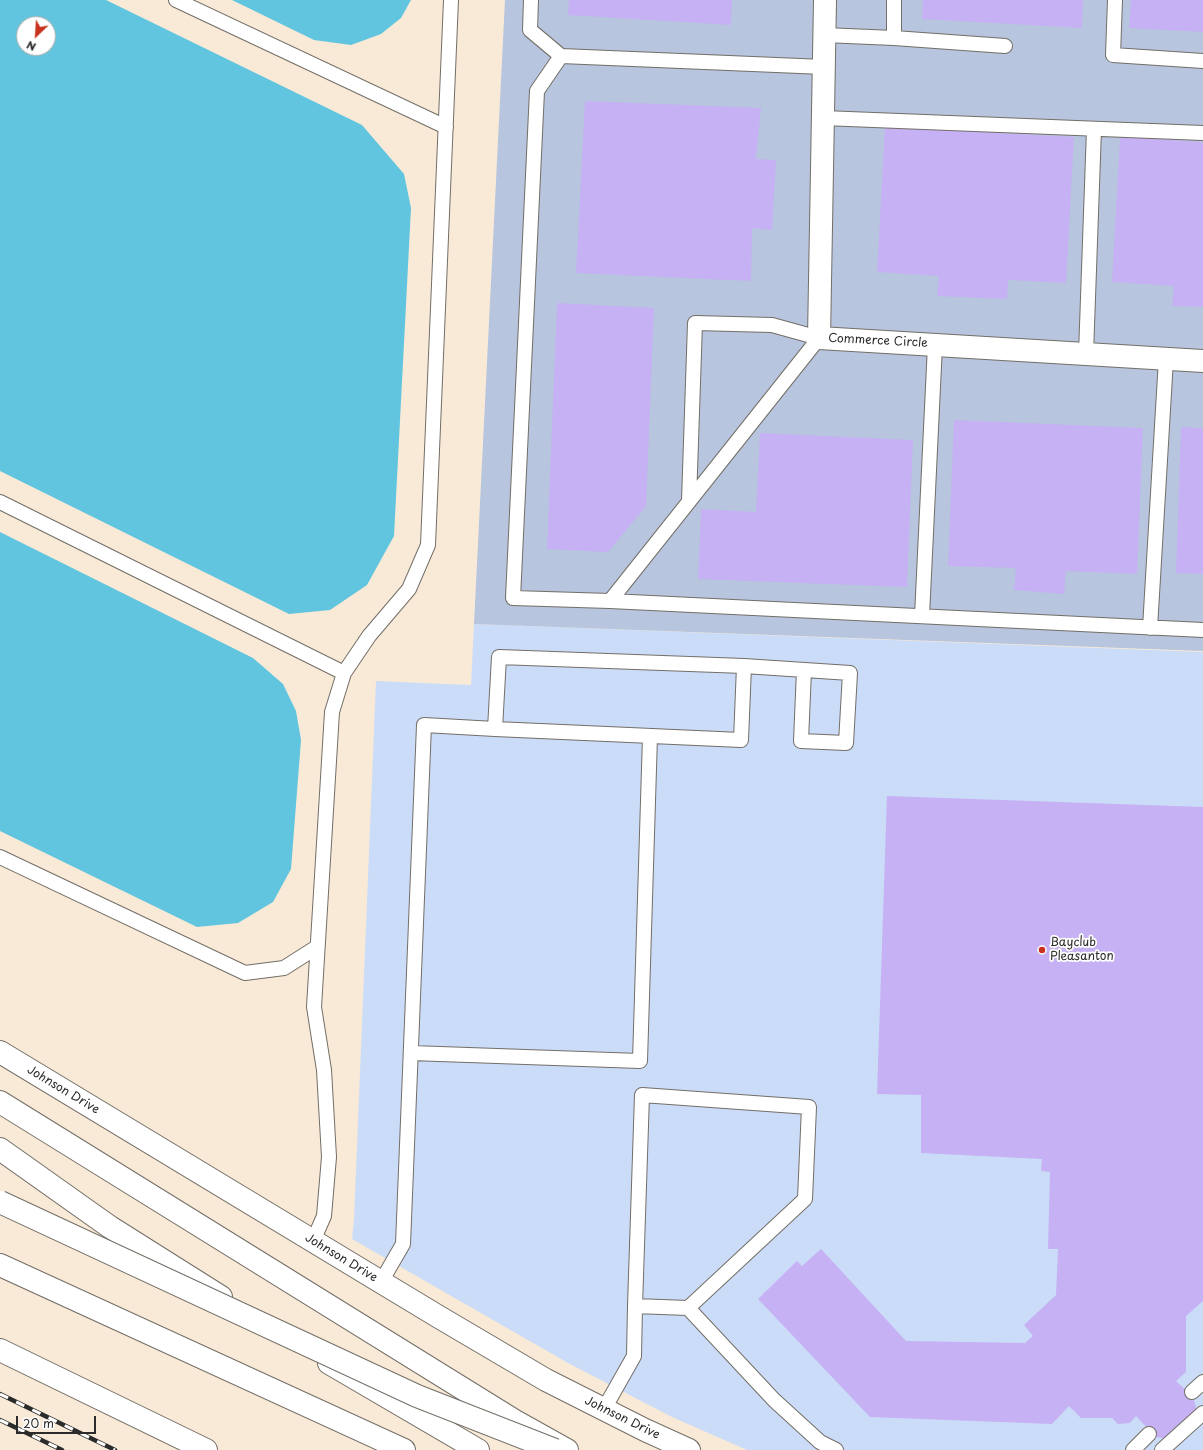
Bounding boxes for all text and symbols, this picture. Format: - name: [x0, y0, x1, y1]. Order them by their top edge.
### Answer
- north arrow: [16, 16, 56, 56]
- text: N: [24, 37, 39, 56]
- street label: Commerce Circle: [828, 331, 928, 351]
- place label: Bayclub Pleasanton: [1050, 936, 1114, 964]
- marker: Bayclub Pleasanton: [1037, 945, 1047, 955]
- street label: Johnson Drive: [24, 1063, 102, 1117]
- street label: Johnson Drive: [302, 1231, 380, 1285]
- street label: Johnson Drive: [582, 1394, 662, 1442]
- scale bar: [18, 1408, 98, 1434]
- text: 20 m: [23, 1414, 54, 1432]

